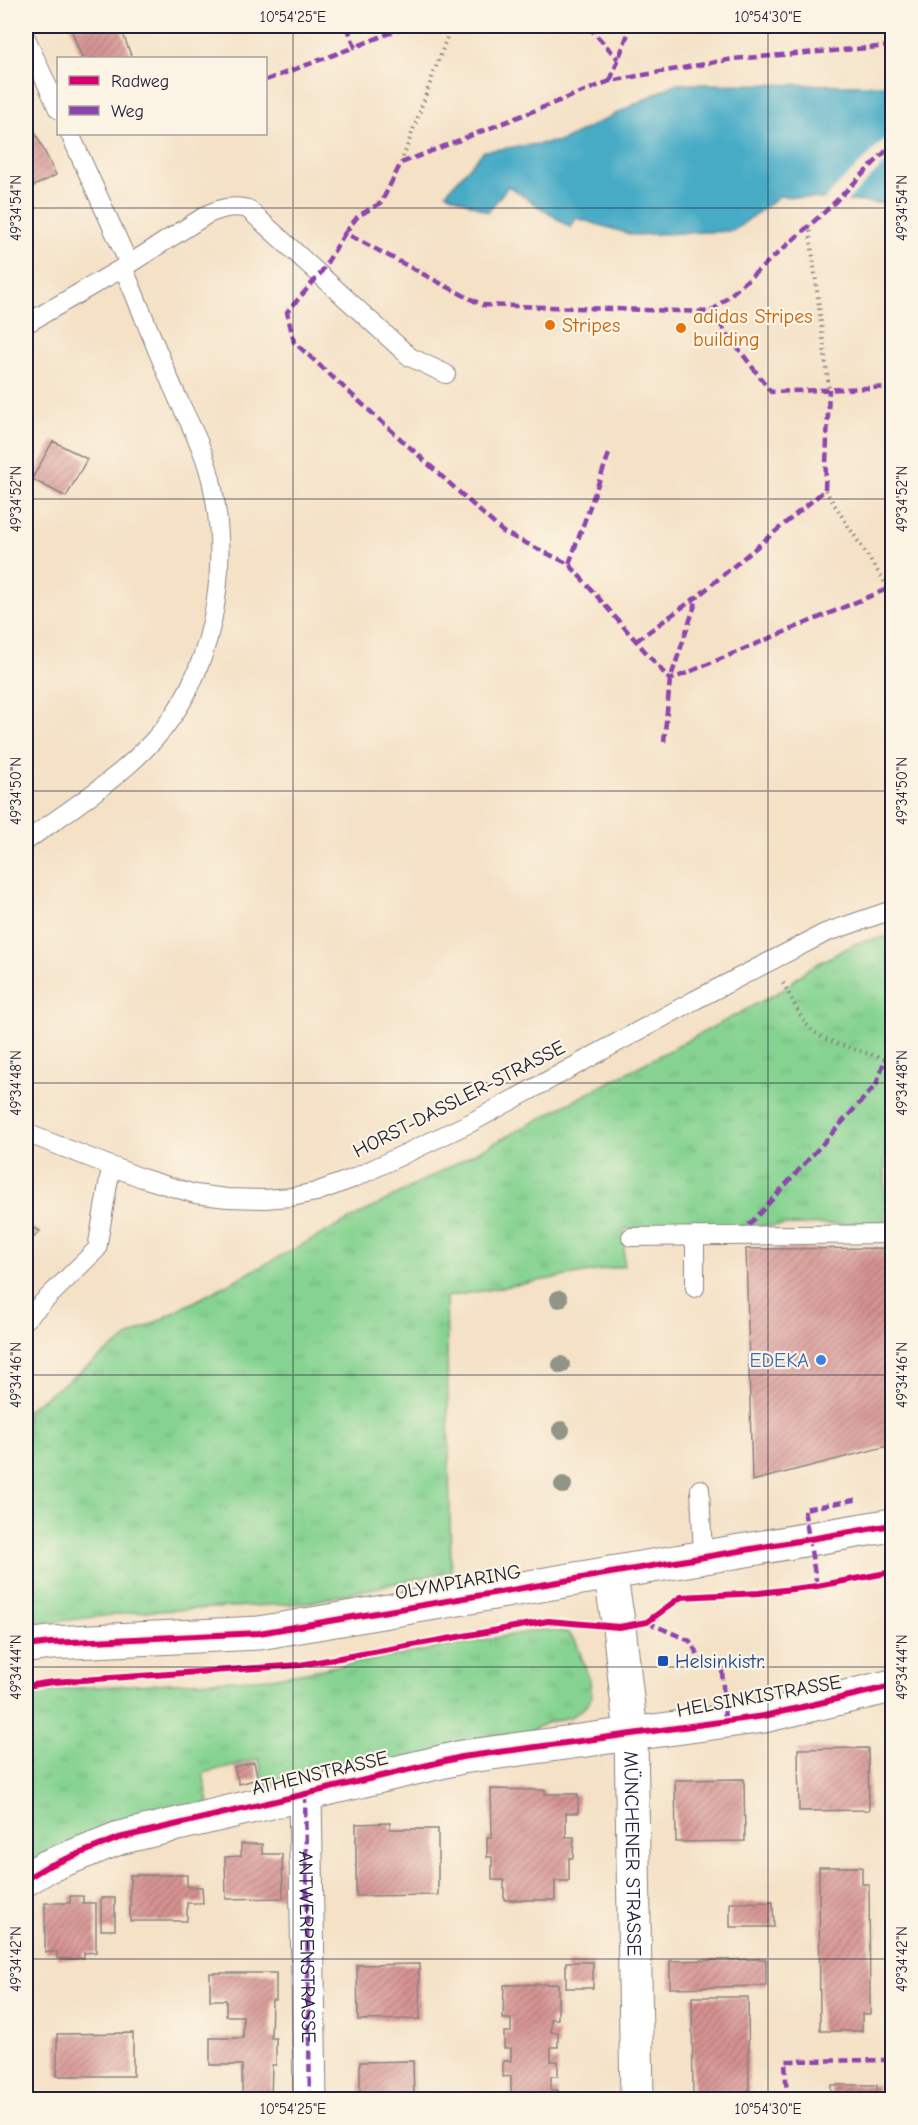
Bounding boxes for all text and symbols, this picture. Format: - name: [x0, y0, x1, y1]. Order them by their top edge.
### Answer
- text: 10°54'25"E: [260, 8, 326, 26]
- text: 10°54'30"E: [734, 8, 802, 26]
- legend: [57, 57, 267, 135]
- text: Radweg: [111, 71, 169, 92]
- text: Weg: [111, 101, 144, 122]
- text: 49°34'54"N: [7, 175, 25, 241]
- text: 49°34'54"N: [893, 175, 911, 241]
- place label: adidas Stripes building: [693, 305, 813, 351]
- place label: Stripes: [562, 314, 620, 337]
- marker: Stripes: [543, 318, 557, 332]
- marker: adidas Stripes building: [674, 321, 688, 335]
- text: 49°34'52"N: [7, 466, 25, 532]
- text: 49°34'52"N: [893, 466, 911, 532]
- text: 49°34'50"N: [7, 757, 25, 825]
- text: 49°34'50"N: [893, 757, 911, 825]
- street label: HORST-DASSLER-STRASSE: [349, 1035, 569, 1163]
- text: 49°34'48"N: [7, 1050, 25, 1116]
- text: 49°34'48"N: [893, 1050, 911, 1116]
- text: 49°34'46"N: [7, 1342, 25, 1408]
- text: 49°34'46"N: [893, 1342, 911, 1408]
- place label: EDEKA: [749, 1349, 809, 1372]
- marker: EDEKA: [814, 1353, 828, 1367]
- street label: OLYMPIARING: [393, 1560, 523, 1604]
- text: 49°34'44"N: [7, 1634, 25, 1700]
- text: 49°34'44"N: [893, 1634, 911, 1700]
- place label: Helsinkistr.: [675, 1650, 765, 1673]
- marker: Helsinkistr.: [656, 1654, 670, 1668]
- street label: HELSINKISTRASSE: [675, 1670, 843, 1722]
- street label: ATHENSTRASSE: [249, 1746, 391, 1800]
- street label: MÜNCHENER STRASSE: [620, 1751, 646, 1957]
- street label: ANTWERPENSTRASSE: [294, 1851, 321, 2043]
- text: 49°34'42"N: [7, 1926, 25, 1992]
- text: 49°34'42"N: [893, 1926, 911, 1992]
- text: 10°54'25"E: [260, 2100, 326, 2118]
- text: 10°54'30"E: [734, 2100, 802, 2118]

